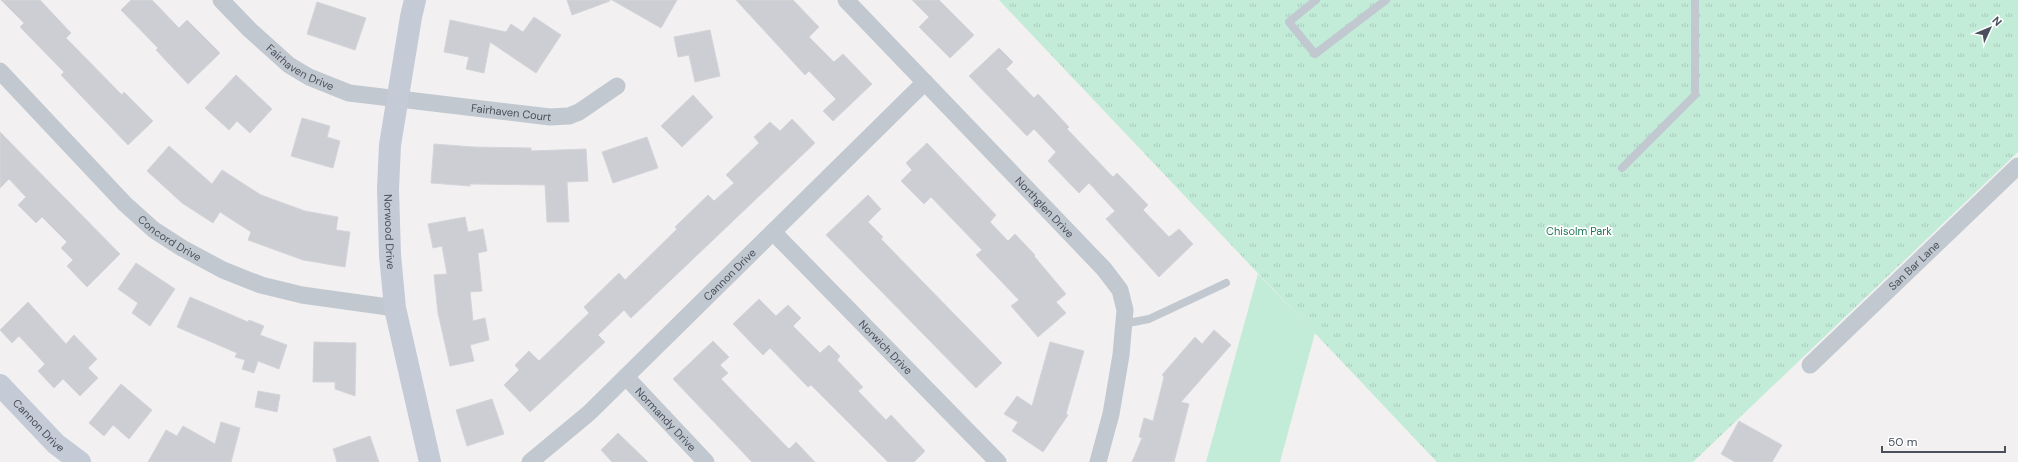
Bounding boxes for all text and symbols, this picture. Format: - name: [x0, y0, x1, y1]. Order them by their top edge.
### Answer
- north arrow: [1970, 8, 2010, 48]
- text: N: [1989, 13, 2005, 29]
- street label: Fairhaven Drive: [264, 41, 336, 93]
- street label: Fairhaven Court: [471, 101, 552, 124]
- street label: Northglen Drive: [1012, 174, 1077, 241]
- street label: Norwood Drive: [381, 194, 398, 270]
- street label: Concord Drive: [135, 212, 204, 264]
- park label: Chisolm Park: [1546, 224, 1612, 238]
- street label: San Bar Lane: [1885, 238, 1943, 293]
- street label: Cannon Drive: [700, 246, 759, 304]
- street label: Norwich Drive: [856, 317, 915, 377]
- street label: Normandy Drive: [632, 384, 699, 454]
- street label: Cannon Drive: [10, 396, 67, 455]
- scale bar: [1882, 428, 2005, 454]
- text: 50 m: [1888, 434, 1917, 450]

